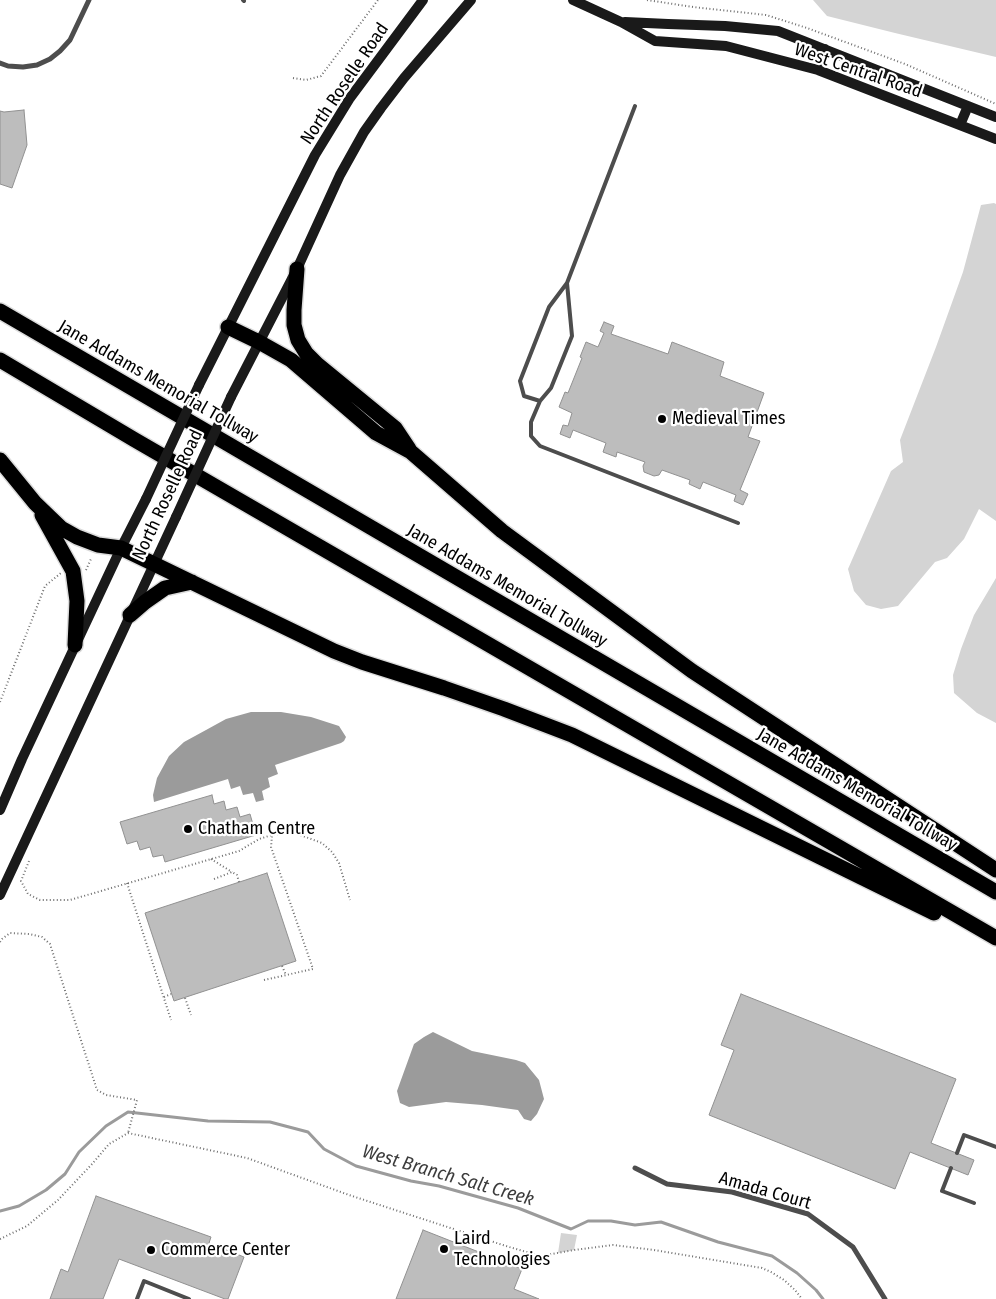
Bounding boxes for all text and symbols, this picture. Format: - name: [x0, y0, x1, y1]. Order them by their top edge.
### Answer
- street label: North Roselle Road: [296, 19, 394, 149]
- street label: West Central Road: [791, 39, 925, 103]
- street label: Jane Addams Memorial Tollway: [54, 316, 262, 448]
- place label: Medieval Times: [672, 408, 785, 430]
- marker: Medieval Times: [656, 413, 668, 425]
- street label: North Roselle Road: [128, 426, 208, 564]
- street label: Jane Addams Memorial Tollway: [403, 520, 611, 652]
- street label: Jane Addams Memorial Tollway: [753, 724, 961, 856]
- place label: Chatham Centre: [198, 818, 315, 840]
- marker: Chatham Centre: [182, 823, 194, 835]
- water label: West Branch Salt Creek: [360, 1141, 536, 1211]
- street label: Amada Court: [717, 1168, 813, 1214]
- place label: Laird Technologies: [454, 1228, 550, 1270]
- place label: Commerce Center: [161, 1239, 290, 1261]
- marker: Laird Technologies: [438, 1243, 450, 1255]
- marker: Commerce Center: [145, 1244, 157, 1256]

